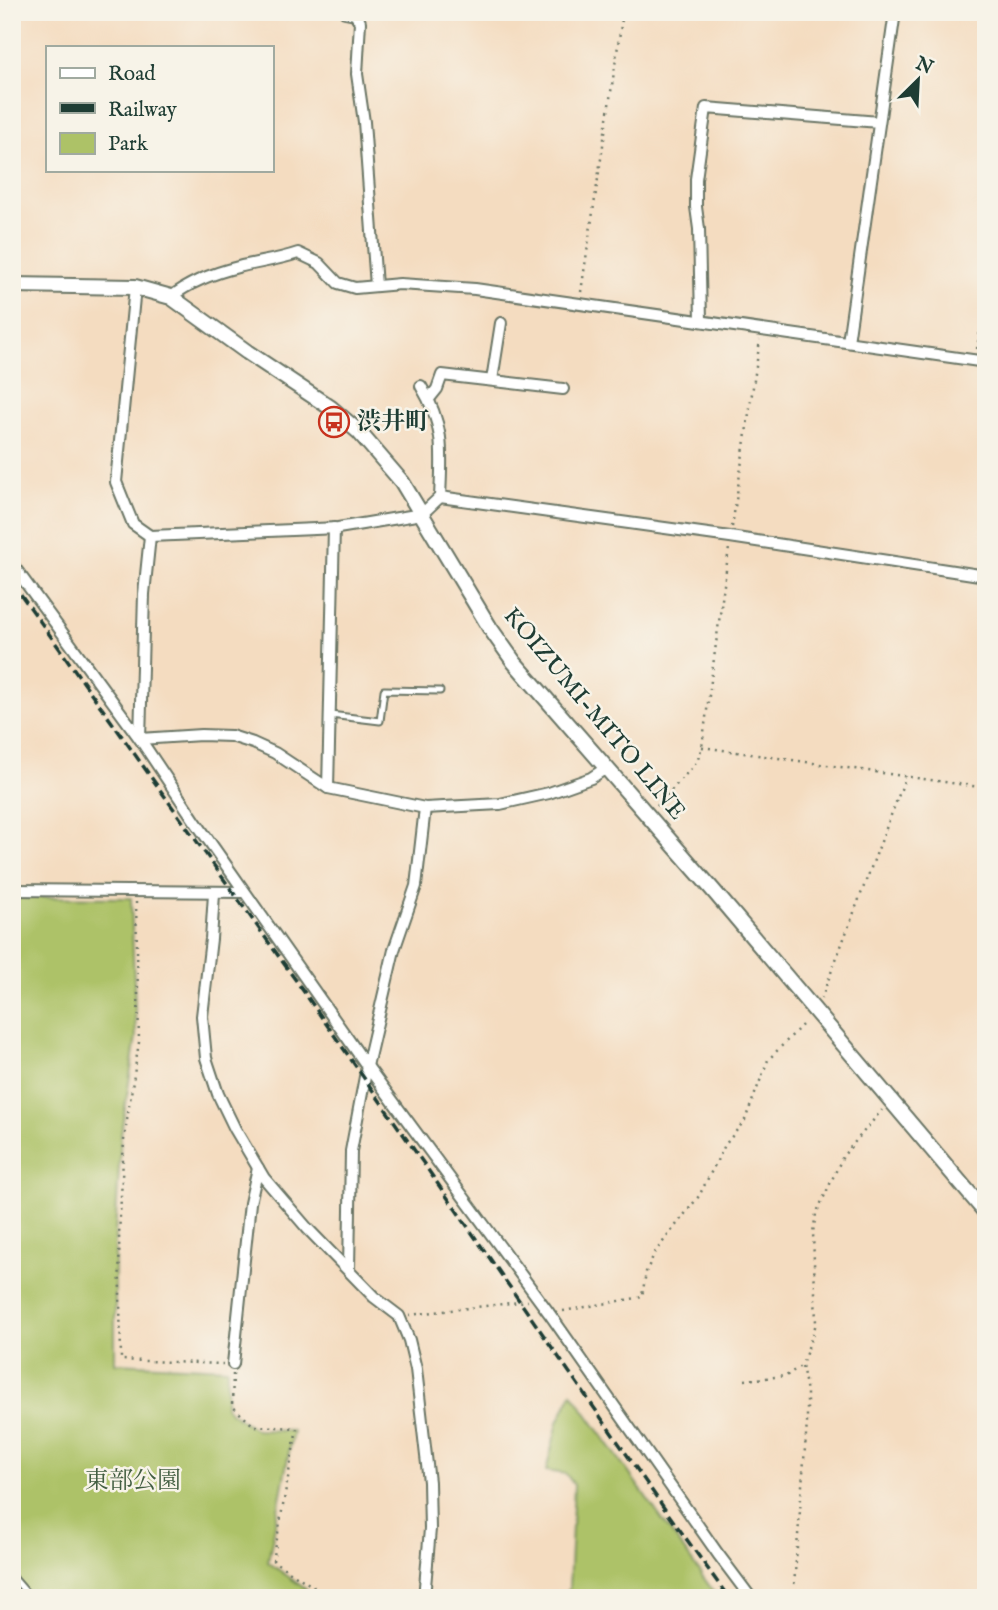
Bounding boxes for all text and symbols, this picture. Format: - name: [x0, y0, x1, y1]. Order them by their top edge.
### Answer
- legend: [46, 46, 273, 172]
- north arrow: [883, 46, 953, 116]
- text: N: [911, 52, 937, 81]
- text: Road: [108, 61, 156, 88]
- text: Railway: [108, 97, 178, 124]
- text: Park: [108, 131, 149, 158]
- bus stop icon: 渋井町: [317, 405, 351, 439]
- place label: 渋井町: [357, 407, 429, 438]
- street label: KOIZUMI-MITO LINE: [496, 601, 692, 827]
- park label: 東部公園: [85, 1466, 181, 1497]

